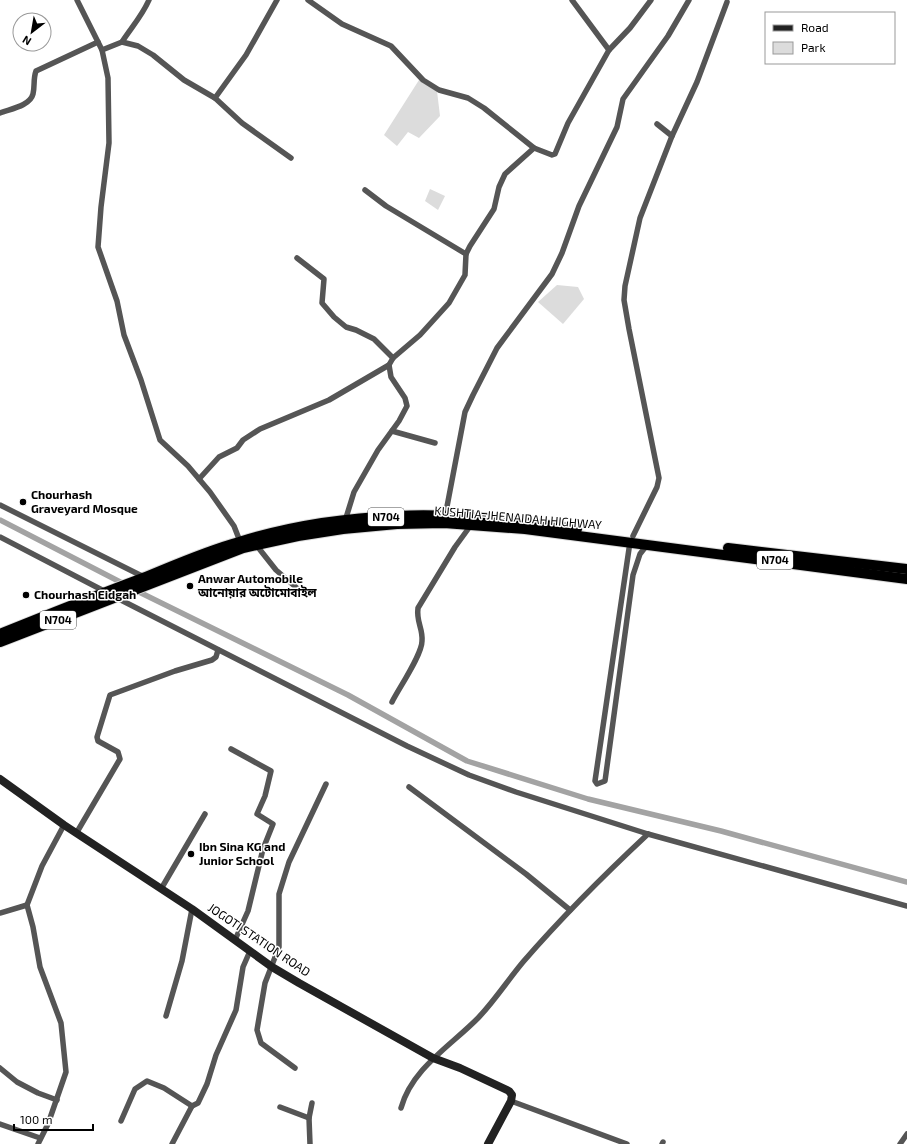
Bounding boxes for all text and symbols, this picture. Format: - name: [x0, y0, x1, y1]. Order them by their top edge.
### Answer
- north arrow: [12, 12, 52, 52]
- legend: [765, 12, 895, 64]
- text: Road: [801, 20, 829, 34]
- text: N: [20, 33, 33, 49]
- text: Park: [801, 40, 826, 54]
- place label: Chourhash Graveyard Mosque: [31, 487, 138, 516]
- marker: Chourhash Graveyard Mosque: [18, 497, 28, 507]
- street label: KUSHTIA-JHENAIDAH HIGHWAY: [434, 503, 602, 531]
- road number: N704: [368, 508, 404, 526]
- road number: N704: [757, 551, 793, 569]
- place label: Anwar Automobile আনোয়ার অটোমোবাইল: [197, 571, 318, 599]
- marker: Anwar Automobile আনোয়ার অটোমোবাইল: [185, 581, 195, 591]
- place label: Chourhash Eidgah: [34, 587, 136, 601]
- marker: Chourhash Eidgah: [21, 590, 31, 600]
- road number: N704: [40, 611, 76, 629]
- place label: Ibn Sina KG and Junior School: [199, 839, 285, 867]
- marker: Ibn Sina KG and Junior School: [186, 849, 196, 859]
- street label: JOGOTI STATION ROAD: [206, 900, 313, 979]
- scale bar: [14, 1106, 93, 1132]
- text: 100 m: [20, 1112, 52, 1126]

